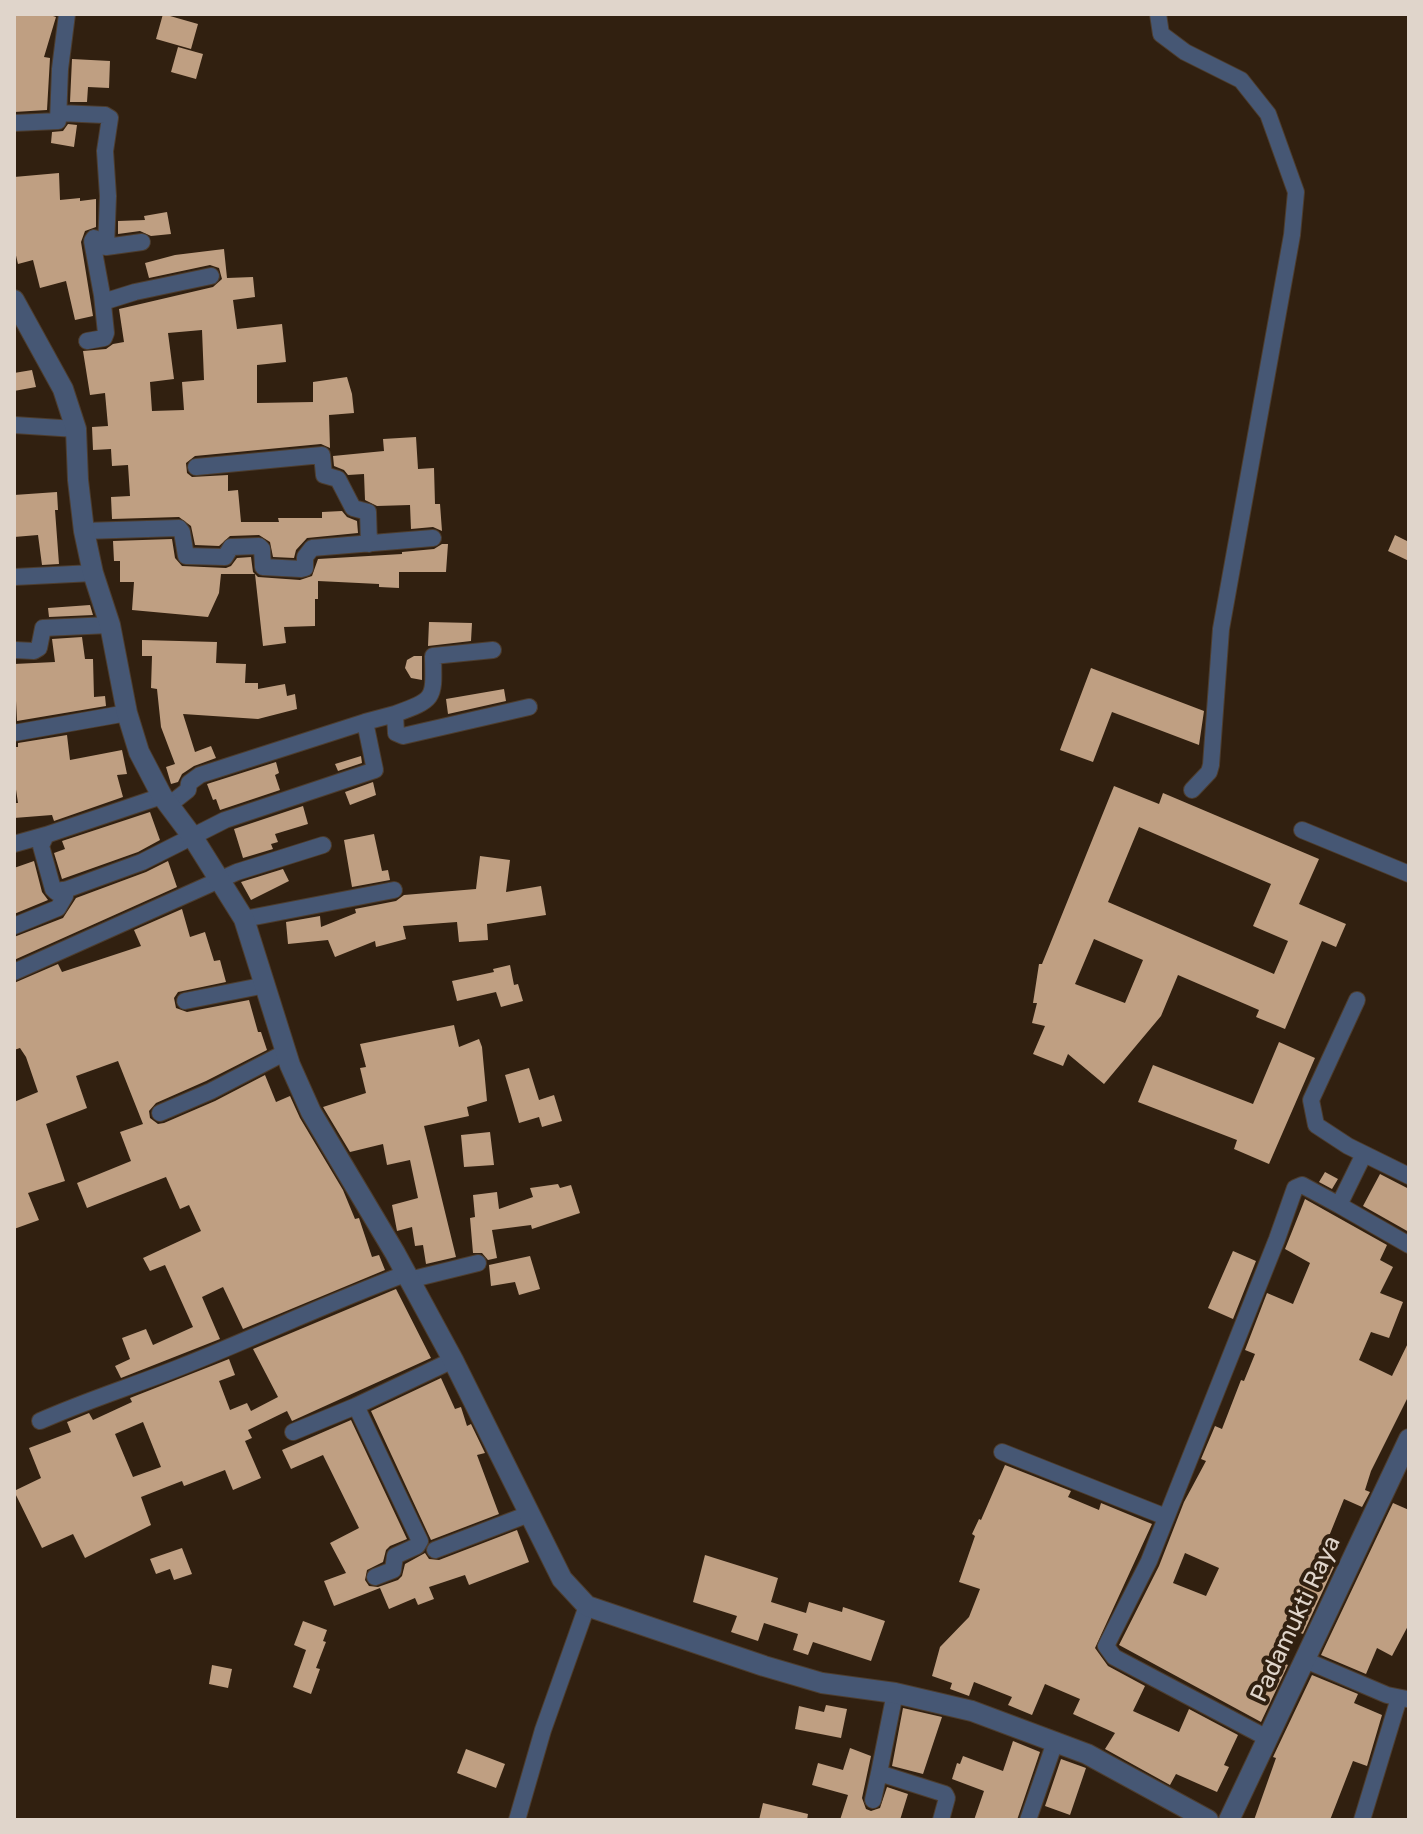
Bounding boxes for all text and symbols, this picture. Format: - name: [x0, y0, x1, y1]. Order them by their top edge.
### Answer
- street label: Padamukti Raya: [1245, 1531, 1347, 1707]

